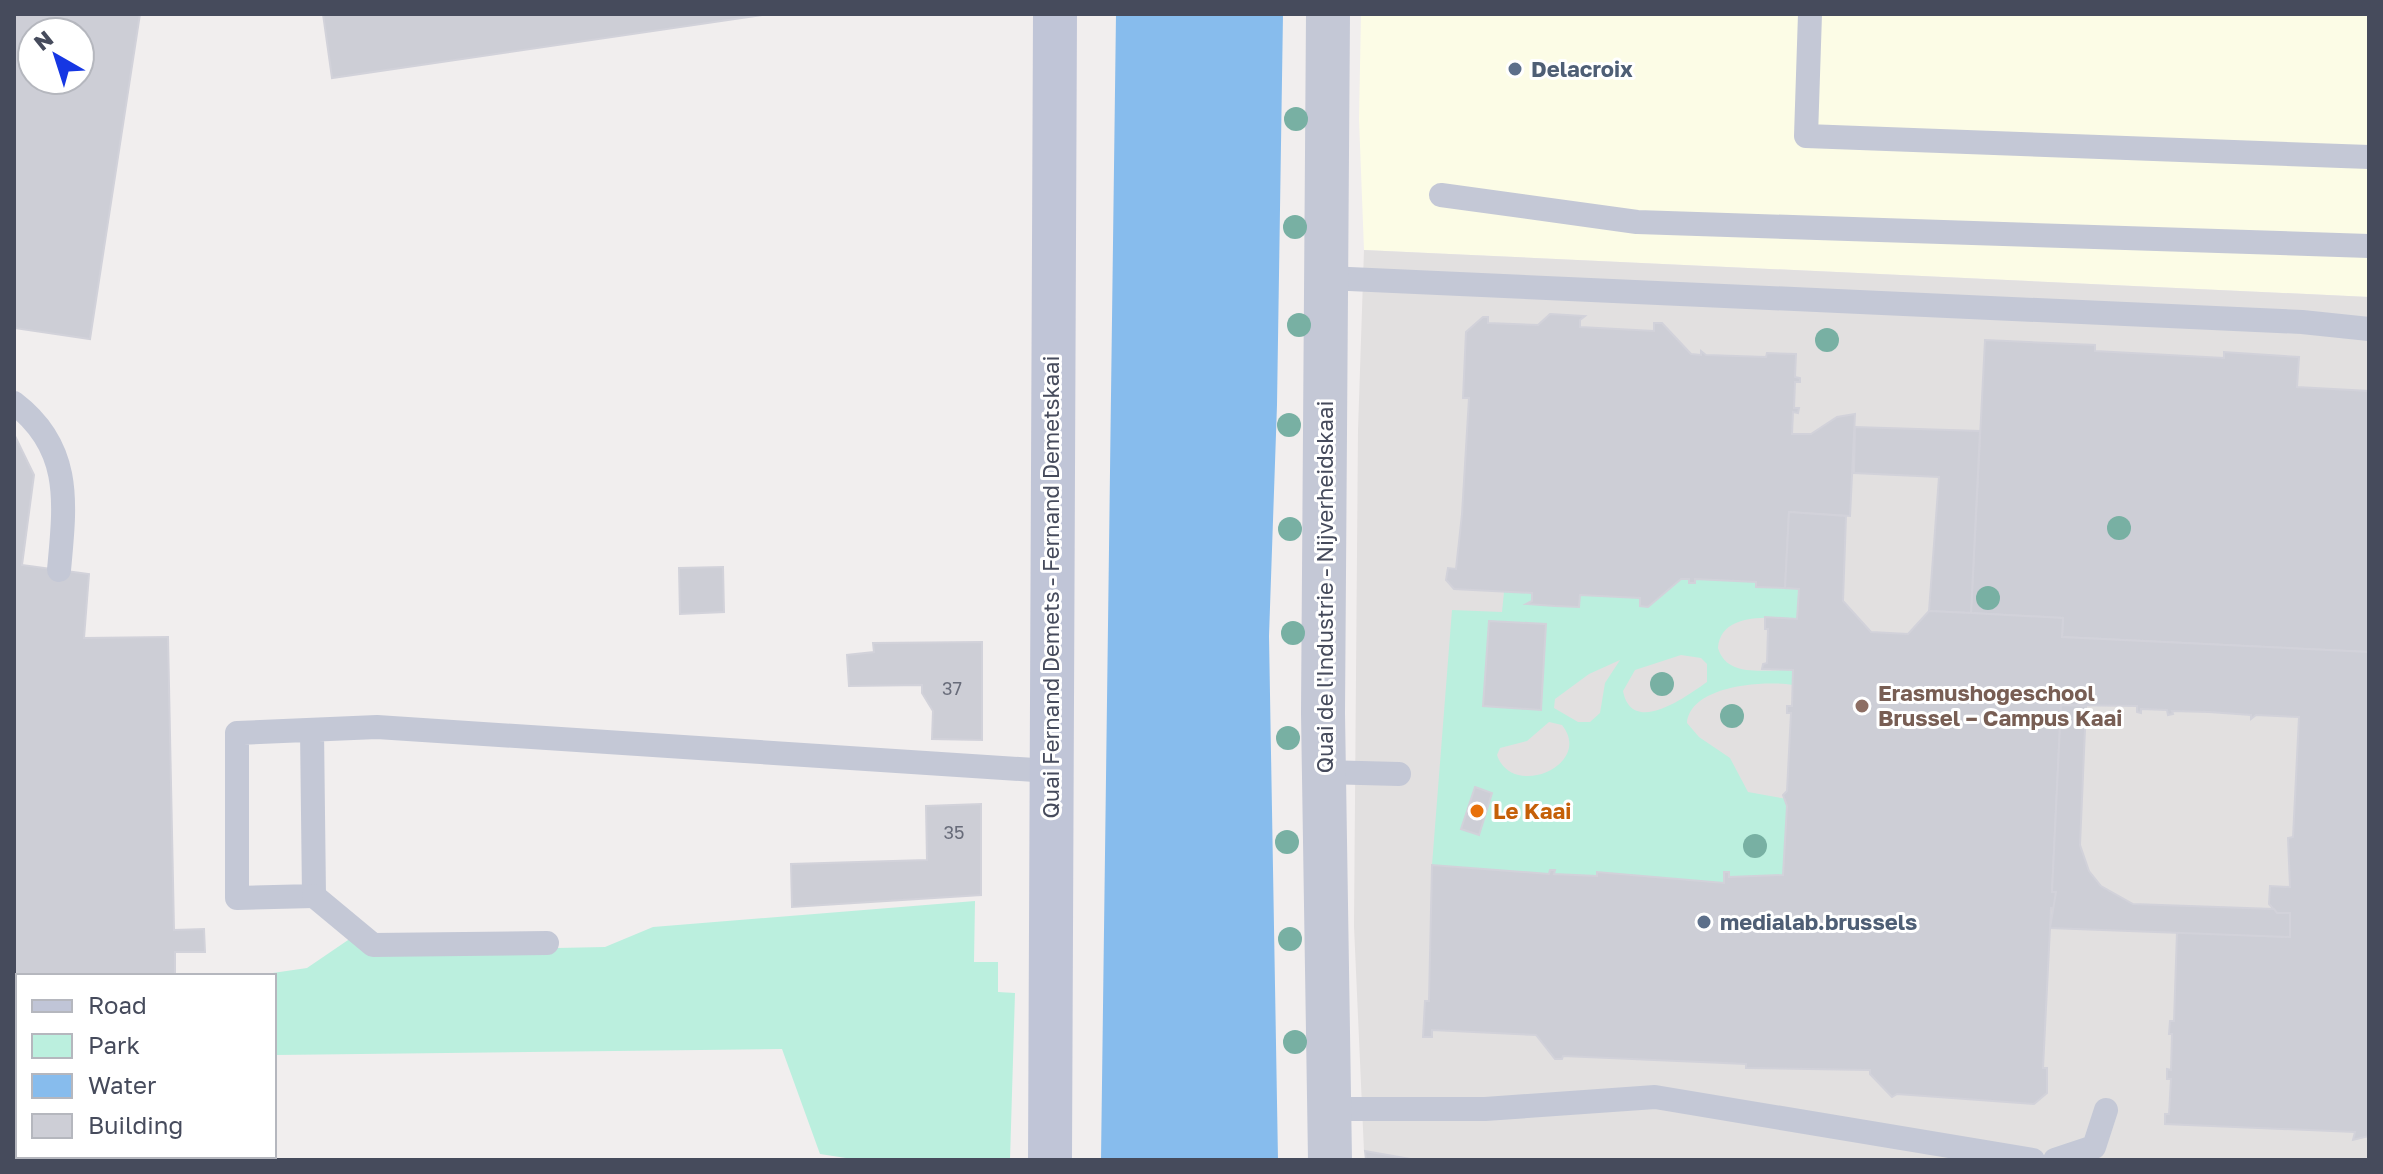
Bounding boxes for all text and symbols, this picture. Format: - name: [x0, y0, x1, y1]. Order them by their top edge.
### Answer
- north arrow: [16, 16, 96, 96]
- text: N: [28, 24, 58, 56]
- place label: Delacroix: [1531, 55, 1633, 82]
- marker: Delacroix: [1506, 60, 1524, 78]
- street label: Quai Fernand Demets - Fernand Demetskaai: [1037, 356, 1064, 818]
- street label: Quai de l'Industrie - Nijverheidskaai: [1311, 401, 1338, 773]
- house number: 37: [942, 677, 962, 699]
- place label: Erasmushogeschool Brussel – Campus Kaai: [1878, 679, 2122, 731]
- marker: Erasmushogeschool Brussel – Campus Kaai: [1853, 697, 1871, 715]
- place label: Le Kaai: [1493, 797, 1571, 824]
- marker: Le Kaai: [1468, 802, 1486, 820]
- house number: 35: [944, 821, 964, 843]
- place label: medialab.brussels: [1720, 908, 1917, 935]
- marker: medialab.brussels: [1695, 913, 1713, 931]
- legend: [16, 974, 276, 1158]
- text: Road: [88, 990, 147, 1019]
- text: Park: [88, 1030, 140, 1059]
- text: Water: [88, 1070, 156, 1099]
- text: Building: [88, 1110, 183, 1139]

